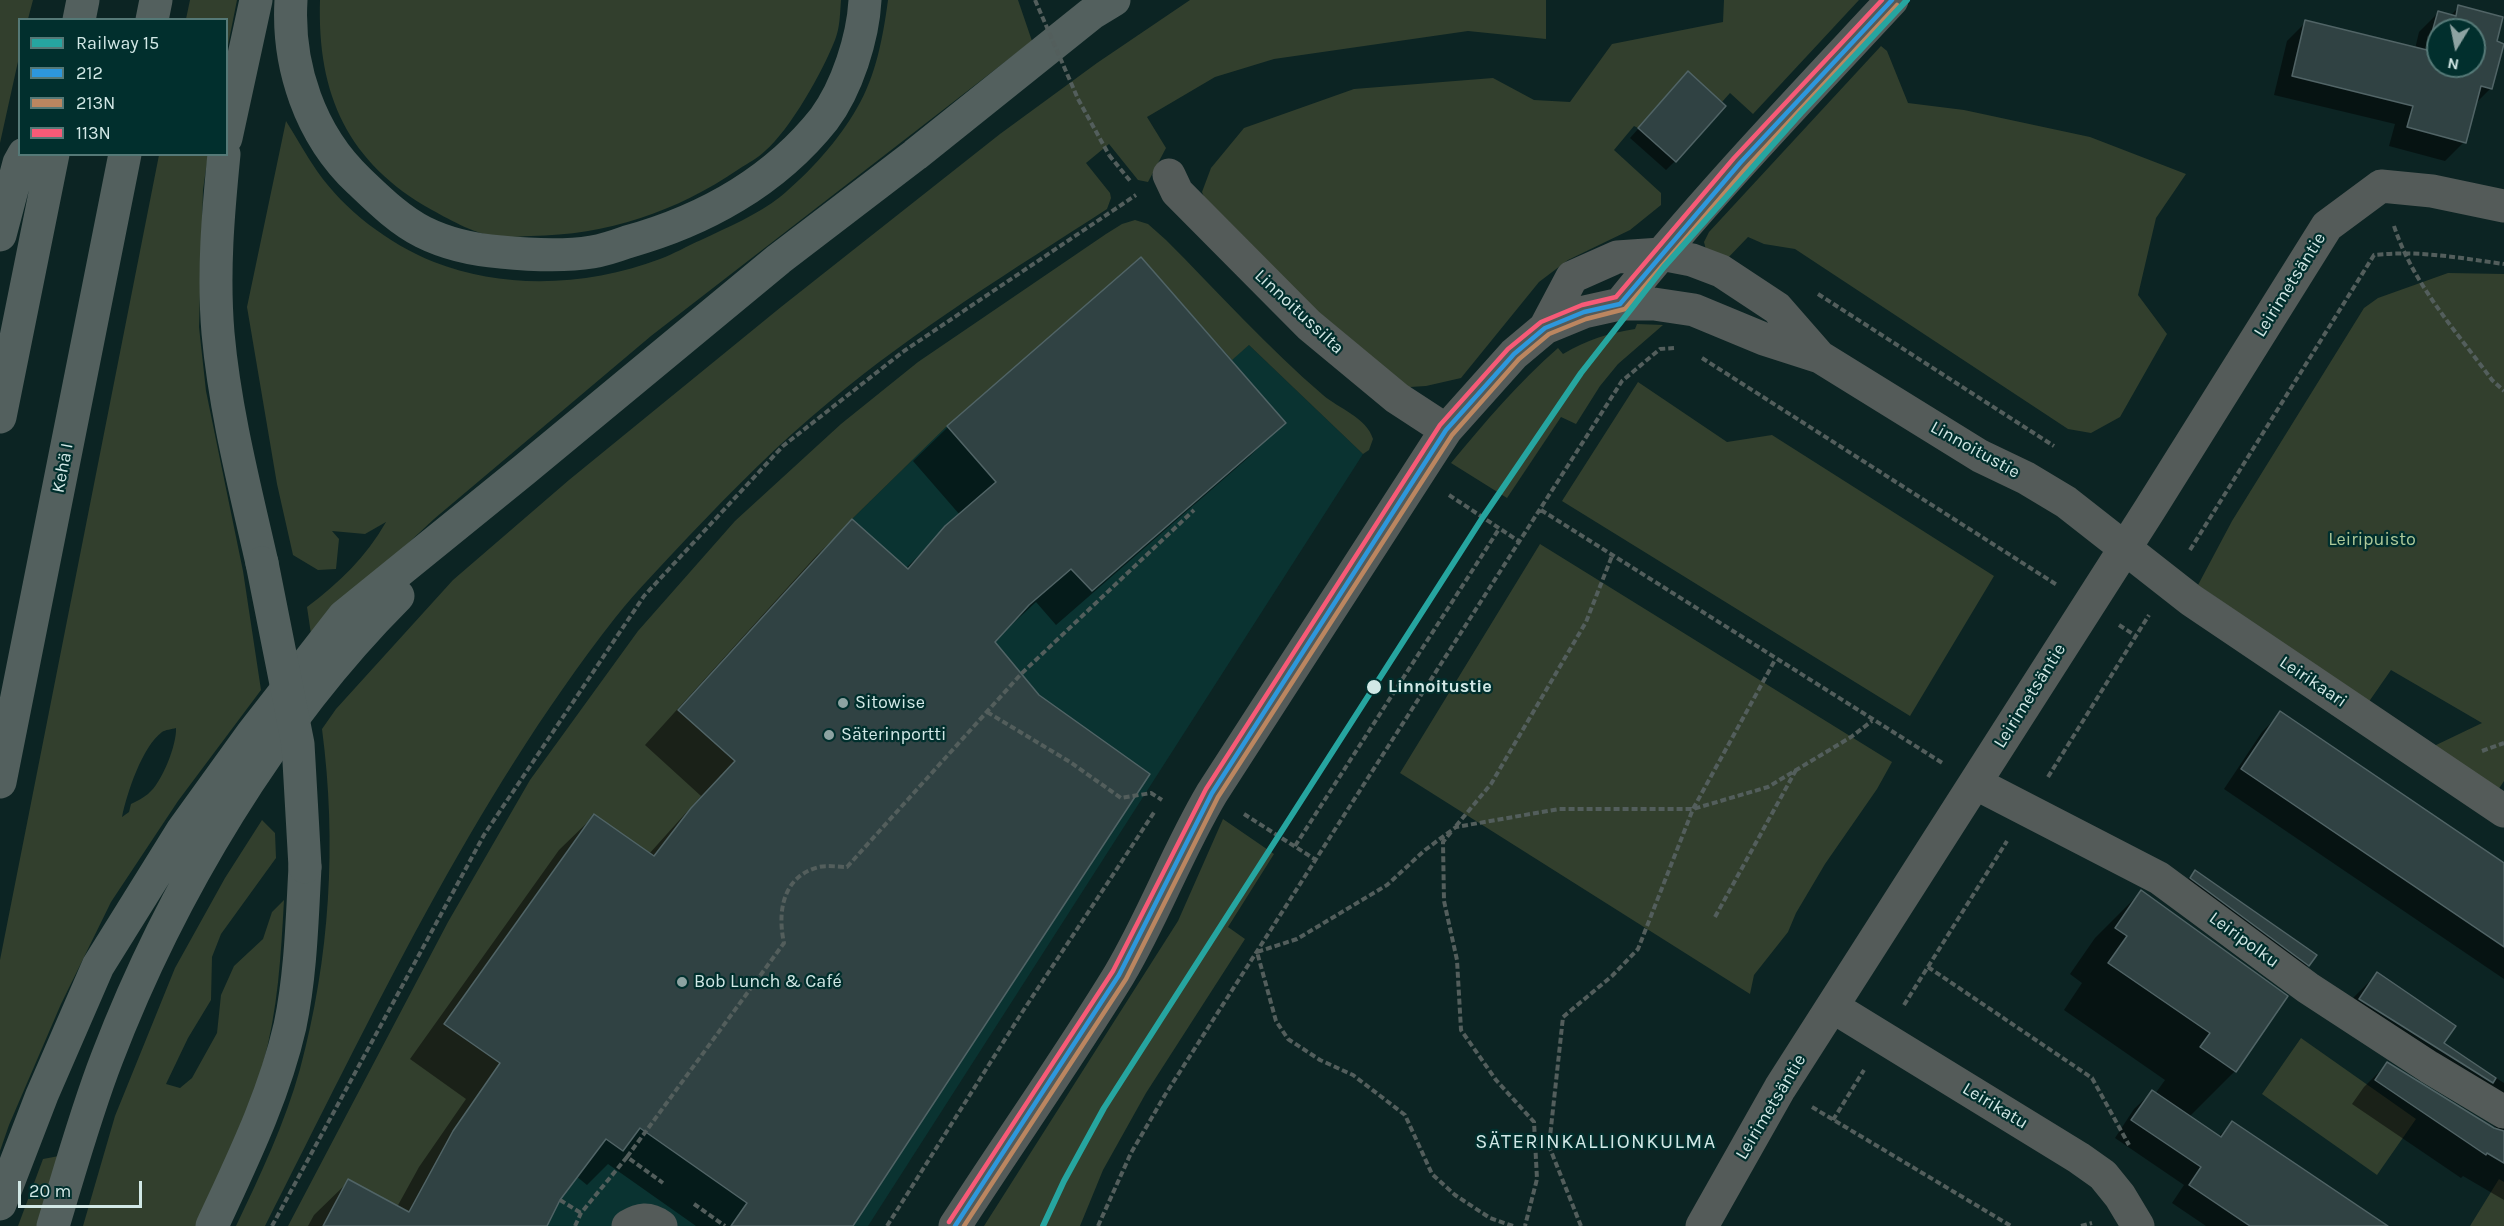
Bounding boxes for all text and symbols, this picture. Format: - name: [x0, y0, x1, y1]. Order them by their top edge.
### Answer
- legend: [18, 18, 228, 156]
- north arrow: [2426, 18, 2486, 78]
- text: Railway 15: [76, 32, 159, 54]
- text: N: [2446, 54, 2460, 75]
- text: 212: [76, 62, 103, 84]
- text: 213N: [76, 92, 115, 114]
- text: 113N: [76, 122, 111, 144]
- street label: Leirimetsäntie: [2249, 229, 2331, 341]
- street label: Linnoitussilta: [1250, 265, 1348, 359]
- street label: Linnoitustie: [1926, 417, 2024, 483]
- street label: Kehä I: [48, 441, 78, 495]
- park label: Leiripuisto: [2328, 529, 2416, 551]
- street label: Leirimetsäntie: [1989, 640, 2071, 752]
- street label: Leirikaari: [2275, 652, 2351, 712]
- place label: Linnoitustie: [1388, 676, 1492, 698]
- marker: Linnoitustie: [1365, 678, 1383, 696]
- place label: Sitowise: [855, 692, 925, 714]
- marker: Sitowise: [836, 696, 850, 710]
- place label: Säterinportti: [841, 724, 946, 746]
- marker: Säterinportti: [822, 728, 836, 742]
- street label: Leiripolku: [2205, 907, 2283, 973]
- place label: Bob Lunch & Café: [694, 971, 842, 993]
- marker: Bob Lunch & Café: [675, 975, 689, 989]
- street label: Leirimetsäntie: [1731, 1050, 1811, 1164]
- street label: Leirikatu: [1958, 1078, 2032, 1134]
- district label: SÄTERINKALLIONKULMA: [1475, 1130, 1717, 1154]
- scale bar: [21, 1169, 146, 1207]
- text: 20 m: [29, 1180, 71, 1202]

